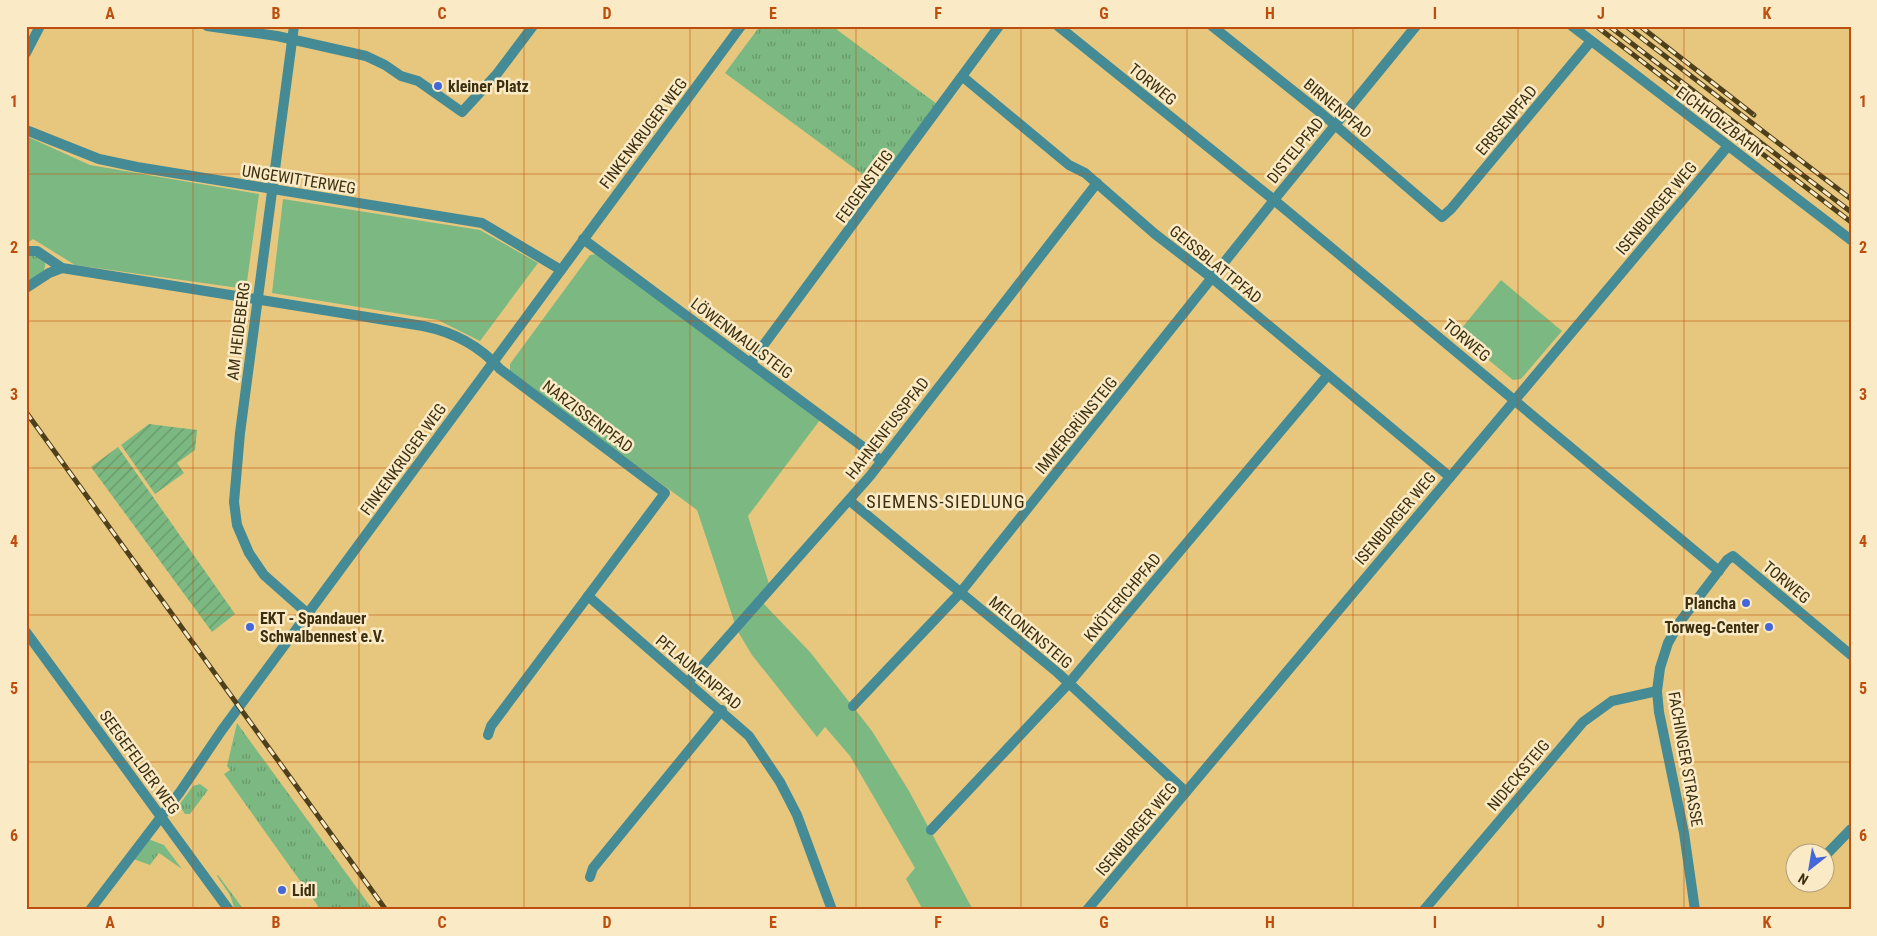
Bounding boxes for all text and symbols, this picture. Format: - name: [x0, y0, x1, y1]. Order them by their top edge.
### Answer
- text: A: [105, 4, 115, 23]
- text: B: [272, 4, 281, 23]
- text: C: [437, 4, 447, 23]
- text: D: [602, 4, 612, 23]
- text: E: [769, 4, 777, 23]
- text: F: [934, 4, 942, 23]
- text: G: [1099, 4, 1109, 23]
- text: H: [1265, 4, 1275, 23]
- text: I: [1433, 4, 1437, 23]
- text: J: [1597, 4, 1605, 23]
- text: K: [1763, 4, 1772, 23]
- street label: TORWEG: [1125, 59, 1180, 109]
- street label: FINKENKRUGER WEG: [596, 74, 691, 192]
- street label: BIRNENPFAD: [1300, 75, 1375, 142]
- place label: kleiner Platz: [448, 77, 529, 96]
- marker: kleiner Platz: [432, 80, 444, 92]
- street label: ERBSENPFAD: [1472, 82, 1541, 159]
- street label: EICHHOLZBAHN: [1672, 82, 1767, 160]
- text: 1: [10, 92, 18, 111]
- text: 1: [1859, 92, 1867, 111]
- street label: DISTELPFAD: [1263, 114, 1328, 187]
- street label: FEIGENSTEIG: [832, 146, 897, 226]
- street label: ISENBURGER WEG: [1612, 158, 1701, 259]
- street label: UNGEWITTERWEG: [241, 161, 357, 198]
- street label: GEISSBLATTPFAD: [1166, 221, 1266, 307]
- text: 2: [10, 238, 18, 257]
- text: 2: [1859, 238, 1867, 257]
- street label: AM HEIDEBERG: [223, 281, 254, 381]
- street label: LÖWENMAULSTEIG: [687, 294, 796, 383]
- street label: TORWEG: [1439, 315, 1494, 366]
- street label: IMMERGRÜNSTEIG: [1031, 373, 1121, 478]
- street label: HAHNENFUSSPFAD: [842, 374, 933, 483]
- street label: NARZISSENPFAD: [539, 376, 637, 457]
- text: 3: [10, 385, 18, 404]
- text: 3: [1859, 385, 1867, 404]
- street label: FINKENKRUGER WEG: [356, 400, 450, 519]
- street label: ISENBURGER WEG: [1351, 468, 1440, 569]
- district label: SIEMENS-SIEDLUNG: [866, 491, 1026, 512]
- text: 4: [10, 532, 18, 551]
- text: 4: [1859, 532, 1867, 551]
- street label: KNÖTERICHPFAD: [1080, 549, 1165, 645]
- street label: TORWEG: [1759, 557, 1814, 608]
- street label: MELONENSTEIG: [985, 592, 1076, 673]
- place label: Plancha: [1685, 594, 1736, 613]
- marker: Plancha: [1740, 597, 1752, 609]
- place label: EKT - Spandauer Schwalbennest e.V.: [260, 609, 385, 646]
- place label: Torweg-Center: [1664, 618, 1759, 637]
- marker: EKT - Spandauer Schwalbennest e.V.: [244, 621, 256, 633]
- marker: Torweg-Center: [1763, 621, 1775, 633]
- street label: PFLAUMENPFAD: [652, 631, 745, 714]
- text: 5: [10, 679, 18, 698]
- text: 5: [1859, 679, 1867, 698]
- street label: FACHINGER STRASSE: [1664, 690, 1707, 828]
- street label: SEEGEFELDER WEG: [96, 707, 184, 818]
- street label: NIDECKSTEIG: [1483, 736, 1554, 815]
- street label: ISENBURGER WEG: [1092, 779, 1181, 880]
- text: 6: [10, 826, 18, 845]
- text: 6: [1859, 826, 1867, 845]
- north arrow: [1784, 844, 1834, 894]
- text: N: [1796, 870, 1811, 888]
- place label: Lidl: [292, 881, 316, 900]
- marker: Lidl: [276, 884, 288, 896]
- text: A: [105, 913, 115, 932]
- text: B: [272, 913, 281, 932]
- text: C: [437, 913, 447, 932]
- text: D: [602, 913, 612, 932]
- text: E: [769, 913, 777, 932]
- text: F: [934, 913, 942, 932]
- text: G: [1099, 913, 1109, 932]
- text: H: [1265, 913, 1275, 932]
- text: I: [1433, 913, 1437, 932]
- text: J: [1597, 913, 1605, 932]
- text: K: [1763, 913, 1772, 932]

